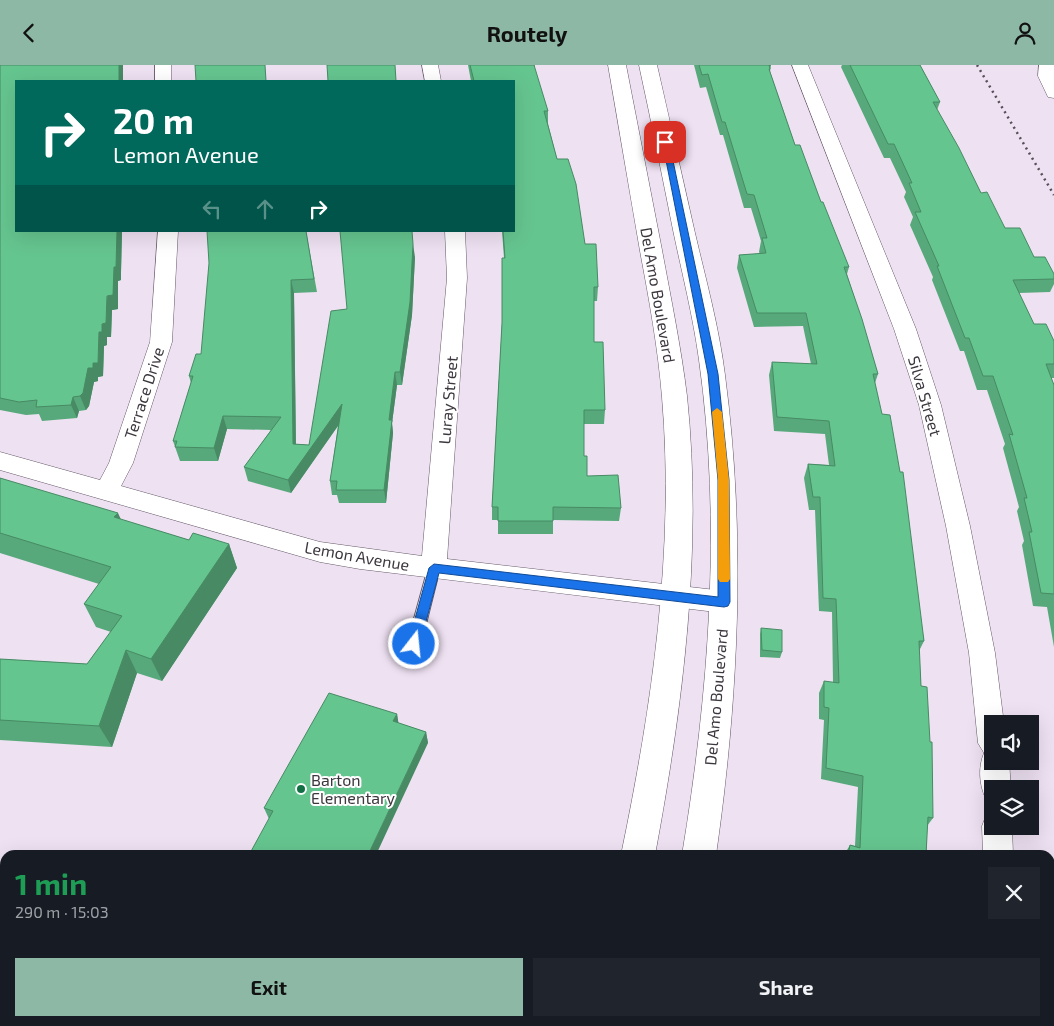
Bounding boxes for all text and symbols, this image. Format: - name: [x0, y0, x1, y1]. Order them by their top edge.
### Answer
- icon: back: [15, 19, 43, 47]
- icon: person: [1011, 19, 1039, 47]
- text: Routely: [487, 20, 567, 46]
- text: 20 m: [113, 99, 194, 141]
- icon: right: [30, 100, 95, 165]
- pin: [644, 121, 686, 163]
- icon: arrive: [651, 128, 679, 156]
- text: Lemon Avenue: [113, 141, 259, 167]
- icon: left: [198, 195, 226, 223]
- icon: ahead: [251, 195, 279, 223]
- icon: right: [304, 195, 332, 223]
- street label: Del Amo Boulevard: [637, 226, 680, 364]
- street label: Terrace Drive: [120, 344, 167, 441]
- street label: Silva Street: [905, 354, 946, 438]
- street label: Luray Street: [434, 355, 461, 445]
- street label: Lemon Avenue: [303, 537, 411, 574]
- position arrow: [387, 617, 439, 669]
- street label: Del Amo Boulevard: [700, 628, 731, 766]
- map controls: [984, 715, 1039, 835]
- button: sound: [984, 715, 1039, 770]
- place label: Barton Elementary: [311, 770, 396, 807]
- button: layers: [984, 780, 1039, 835]
- marker: Barton Elementary: [295, 783, 307, 795]
- text: 1 min: [15, 865, 87, 901]
- button: close: [988, 867, 1040, 919]
- text: 290 m · 15:03: [15, 902, 109, 921]
- button: Exit: [15, 958, 523, 1016]
- button: Share: [533, 958, 1040, 1016]

